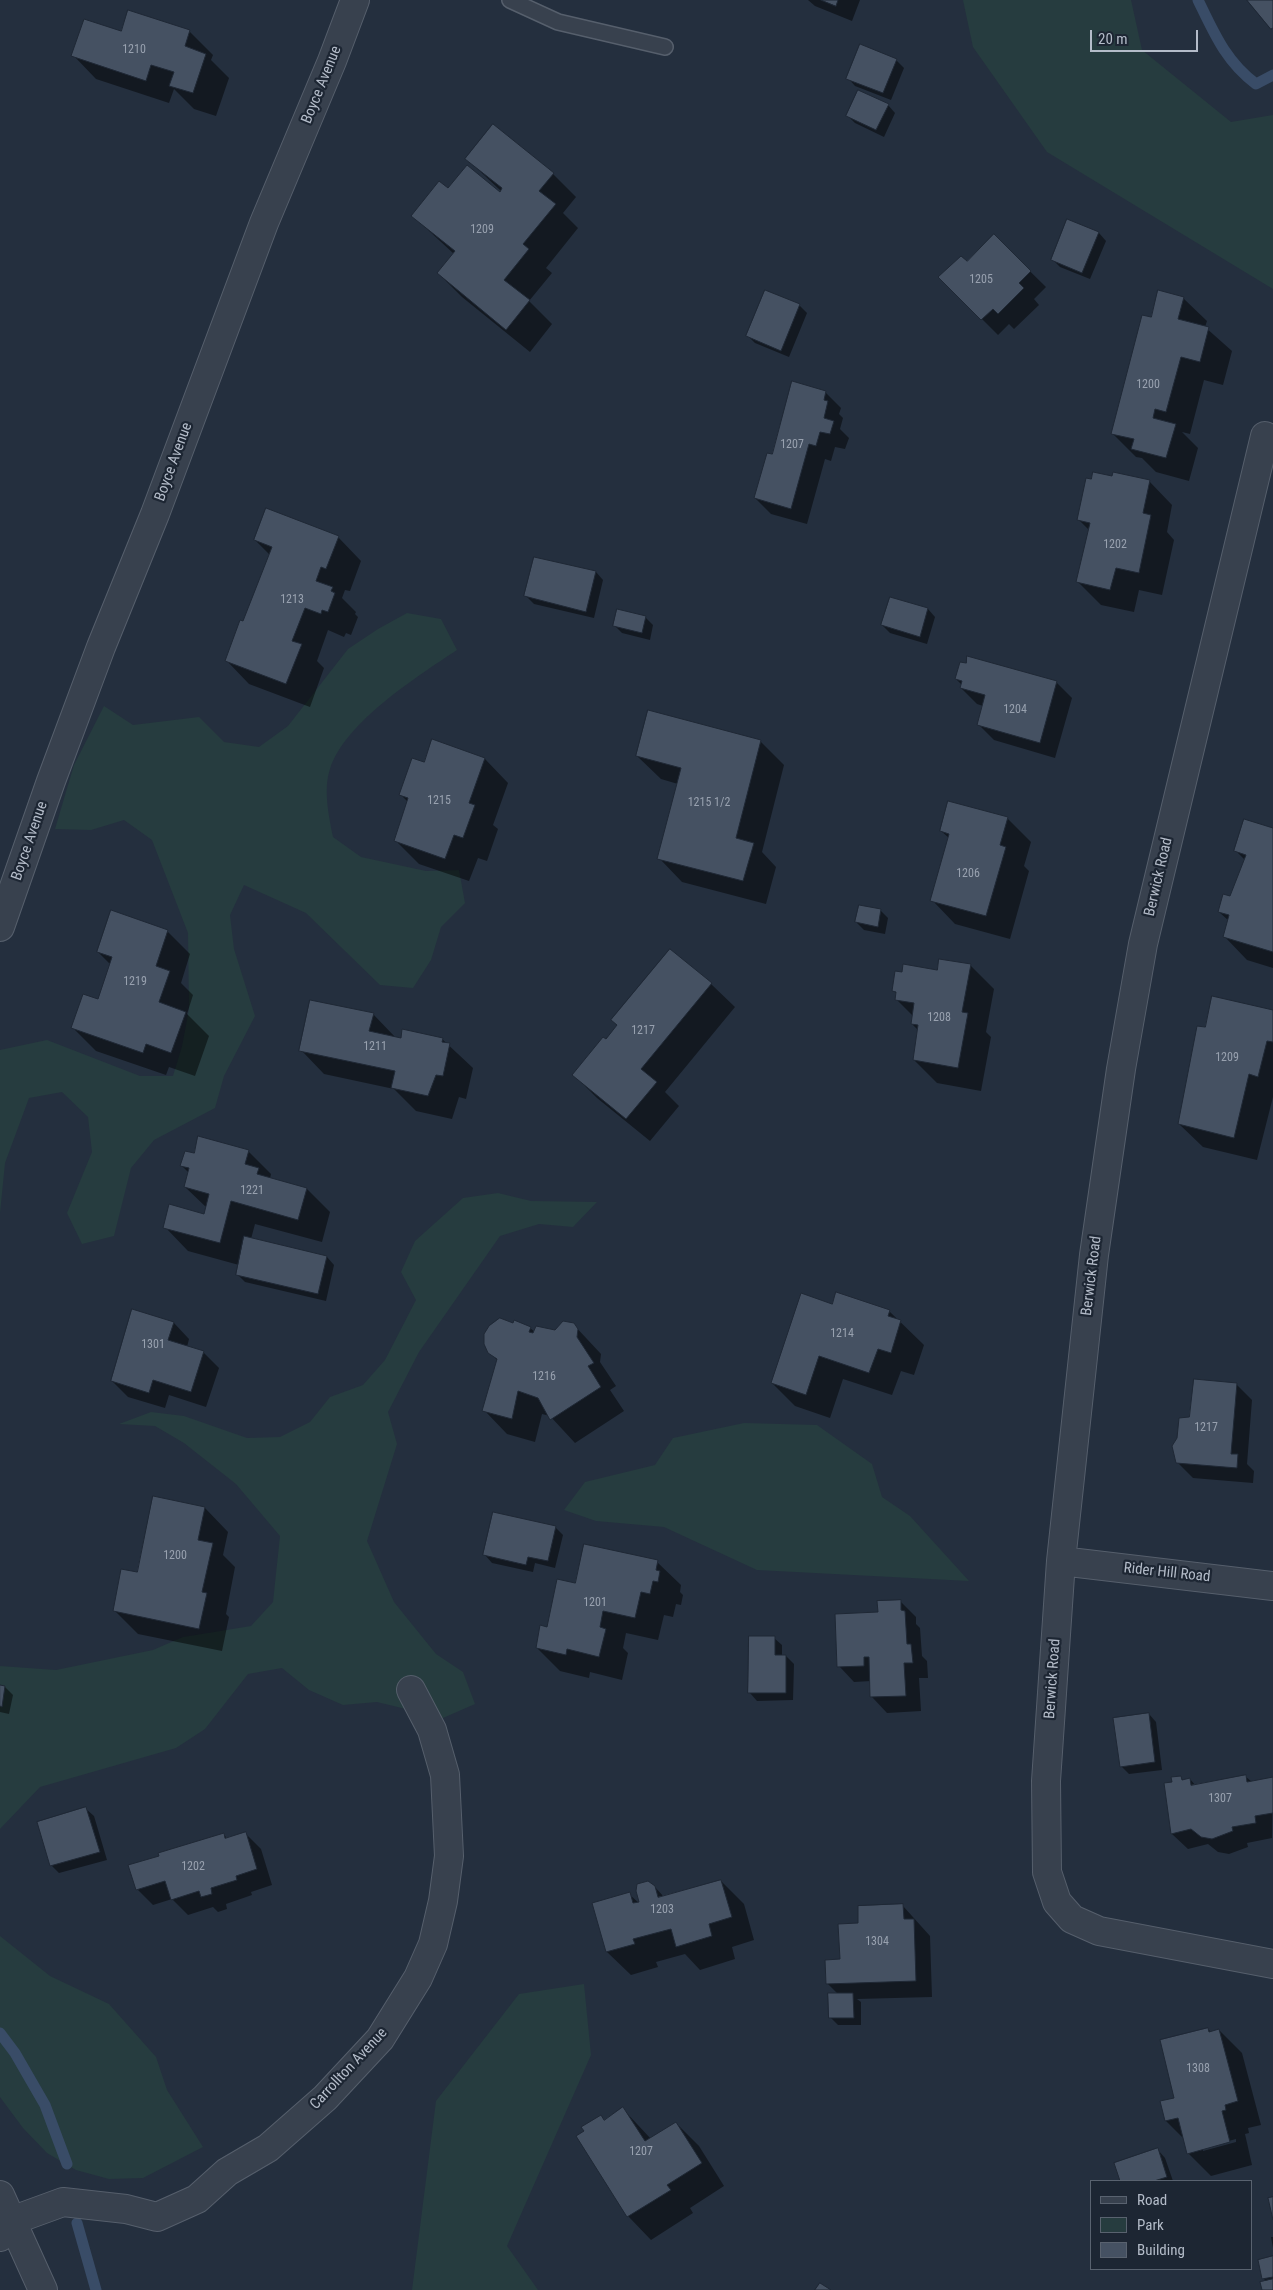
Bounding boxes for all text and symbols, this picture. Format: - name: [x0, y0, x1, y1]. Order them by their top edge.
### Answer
- scale bar: [1093, 20, 1200, 52]
- text: 20 m: [1098, 30, 1128, 48]
- house number: 1210: [122, 43, 146, 57]
- street label: Boyce Avenue: [298, 43, 346, 127]
- house number: 1209: [470, 223, 494, 237]
- house number: 1205: [969, 273, 993, 287]
- house number: 1200: [1136, 378, 1160, 392]
- street label: Boyce Avenue: [151, 420, 197, 504]
- house number: 1207: [780, 438, 804, 452]
- house number: 1202: [1103, 538, 1127, 552]
- house number: 1213: [280, 593, 304, 607]
- house number: 1204: [1003, 703, 1027, 717]
- house number: 1215: [427, 794, 451, 808]
- house number: 1215 1/2: [688, 796, 730, 810]
- street label: Boyce Avenue: [8, 799, 52, 883]
- street label: Berwick Road: [1141, 836, 1177, 918]
- house number: 1206: [956, 867, 980, 881]
- house number: 1219: [123, 975, 147, 989]
- house number: 1208: [927, 1011, 951, 1025]
- house number: 1217: [631, 1024, 655, 1038]
- house number: 1211: [363, 1040, 387, 1054]
- house number: 1209: [1215, 1051, 1239, 1065]
- house number: 1221: [240, 1184, 264, 1198]
- street label: Berwick Road: [1078, 1235, 1106, 1317]
- house number: 1214: [830, 1327, 854, 1341]
- house number: 1301: [141, 1338, 165, 1352]
- house number: 1216: [532, 1370, 556, 1384]
- house number: 1217: [1194, 1421, 1218, 1435]
- house number: 1200: [163, 1549, 187, 1563]
- street label: Rider Hill Road: [1123, 1559, 1211, 1587]
- house number: 1201: [583, 1596, 607, 1610]
- street label: Berwick Road: [1041, 1638, 1065, 1720]
- house number: 1307: [1208, 1792, 1232, 1806]
- house number: 1202: [181, 1860, 205, 1874]
- house number: 1203: [650, 1903, 674, 1917]
- house number: 1304: [865, 1935, 889, 1949]
- street label: Carrollton Avenue: [307, 2025, 391, 2113]
- house number: 1308: [1186, 2062, 1210, 2076]
- house number: 1207: [629, 2145, 653, 2159]
- legend: [1090, 2180, 1253, 2270]
- text: Road: [1137, 2191, 1167, 2209]
- text: Park: [1137, 2216, 1164, 2234]
- text: Building: [1137, 2241, 1185, 2259]

